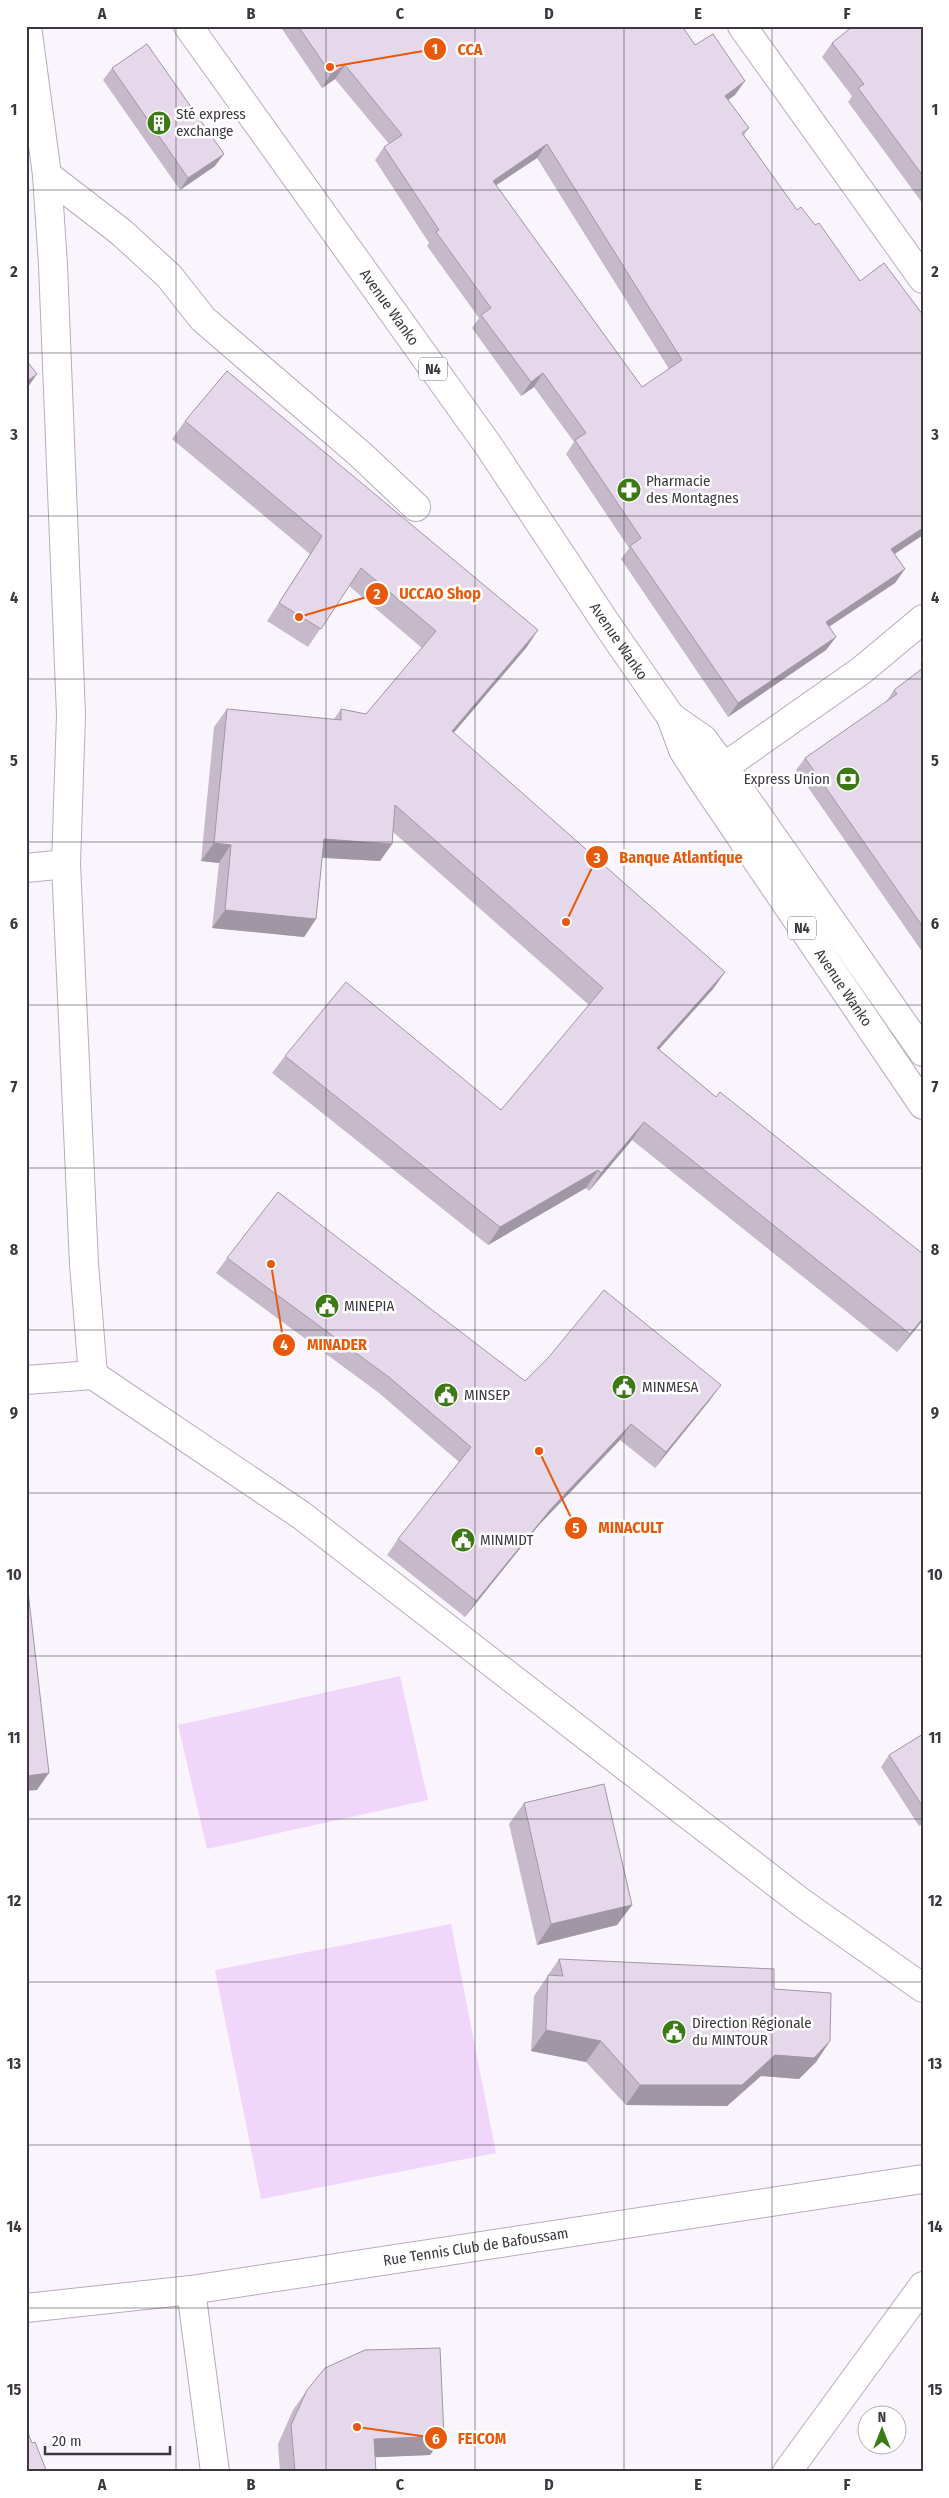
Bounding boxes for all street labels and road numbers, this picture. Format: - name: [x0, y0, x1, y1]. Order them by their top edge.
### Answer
- street label: Avenue Wanko: [356, 266, 423, 349]
- road number: N4: [419, 358, 447, 380]
- street label: Avenue Wanko: [586, 599, 651, 683]
- road number: N4: [788, 916, 816, 940]
- street label: Avenue Wanko: [811, 946, 876, 1030]
- street label: Rue Tennis Club de Bafoussam: [382, 2224, 570, 2270]

